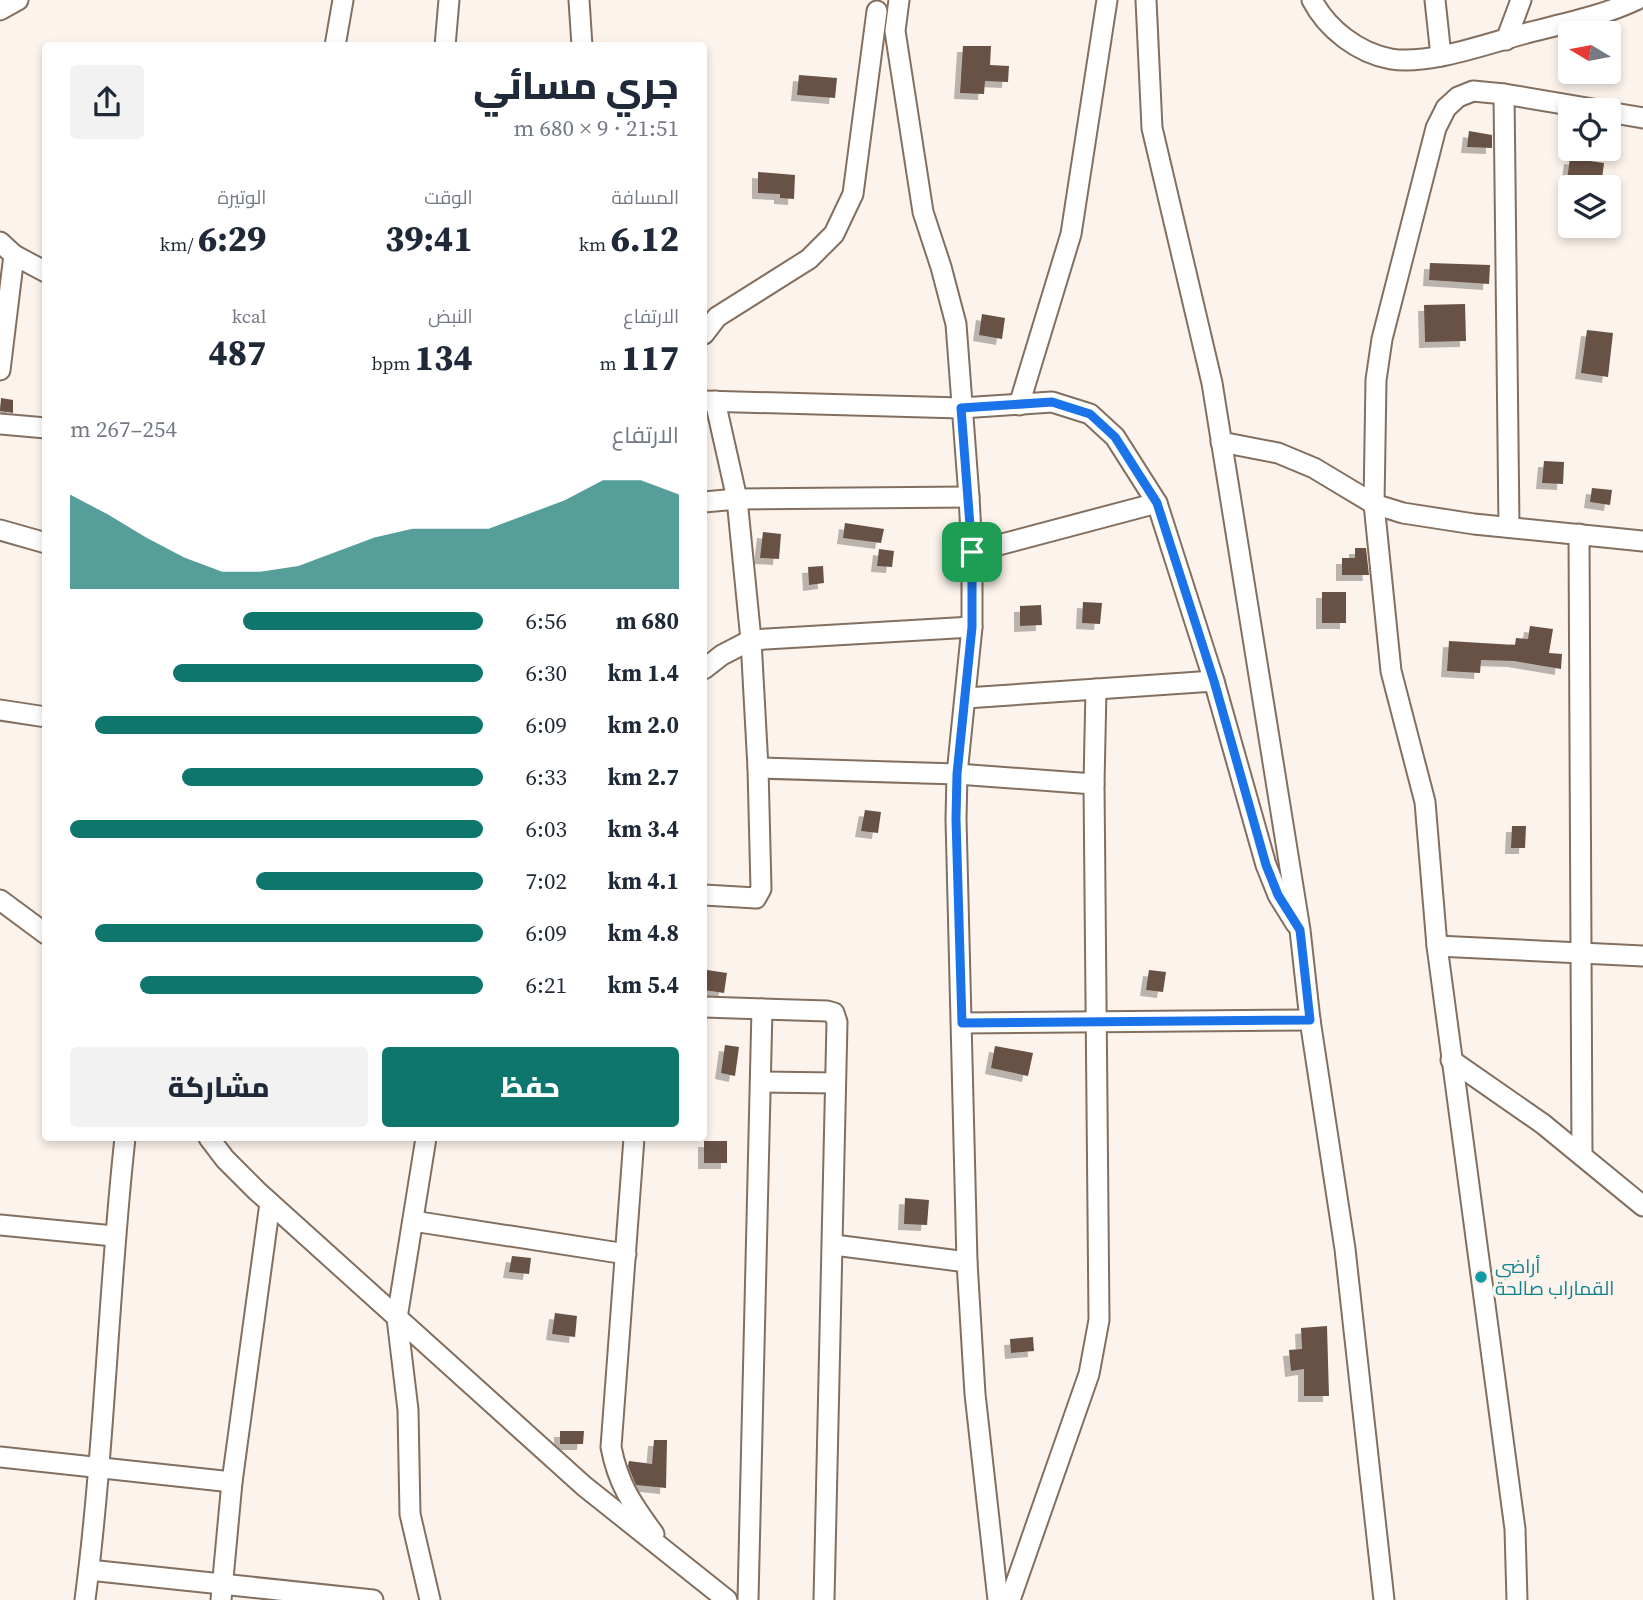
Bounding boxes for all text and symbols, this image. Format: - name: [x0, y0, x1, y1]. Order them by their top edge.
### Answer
- north arrow: [1558, 21, 1620, 84]
- map controls: [1558, 21, 1621, 238]
- text: جري مسائي: [473, 60, 679, 112]
- button: share: [70, 65, 144, 139]
- button: locate: [1558, 98, 1621, 161]
- text: 21:51 · 9 × 680 m: [513, 112, 679, 144]
- button: layers: [1558, 175, 1621, 238]
- text: الوتيرة: [218, 184, 266, 210]
- text: الوقت: [424, 184, 473, 210]
- text: المسافة: [611, 184, 679, 210]
- text: 6:29: [198, 215, 266, 263]
- text: 39:41: [385, 215, 473, 263]
- text: 6.12: [611, 215, 679, 263]
- text: /km: [160, 231, 198, 257]
- text: km: [579, 231, 611, 257]
- text: kcal: [232, 303, 266, 329]
- text: النبض: [428, 303, 473, 329]
- text: الارتفاع: [623, 303, 679, 329]
- text: 487: [208, 329, 266, 377]
- text: 134: [415, 334, 473, 382]
- text: 117: [621, 334, 679, 382]
- text: bpm: [371, 350, 415, 376]
- text: m: [600, 350, 621, 376]
- text: 254–267 m: [70, 413, 177, 445]
- text: الارتفاع: [612, 419, 679, 451]
- pin: [942, 522, 1002, 582]
- icon: arrive: [953, 533, 991, 571]
- text: 6:56: [526, 605, 567, 637]
- text: 680 m: [616, 605, 679, 637]
- text: 6:30: [526, 657, 567, 689]
- text: 1.4 km: [608, 657, 679, 689]
- text: 6:09: [526, 709, 567, 741]
- text: 2.0 km: [608, 709, 679, 741]
- text: 6:33: [526, 761, 567, 793]
- text: 2.7 km: [608, 761, 679, 793]
- text: 6:03: [526, 813, 567, 845]
- text: 3.4 km: [608, 813, 679, 845]
- text: 7:02: [526, 865, 567, 897]
- text: 4.1 km: [608, 865, 679, 897]
- text: 6:09: [526, 917, 567, 949]
- text: 4.8 km: [608, 917, 679, 949]
- text: 6:21: [526, 969, 567, 1001]
- text: 5.4 km: [608, 969, 679, 1001]
- button: مشاركة: [70, 1047, 368, 1127]
- button: حفظ: [382, 1047, 679, 1127]
- place label: أراضي القماراب صالحة: [1495, 1253, 1614, 1301]
- marker: أراضي القماراب صالحة: [1473, 1269, 1489, 1285]

